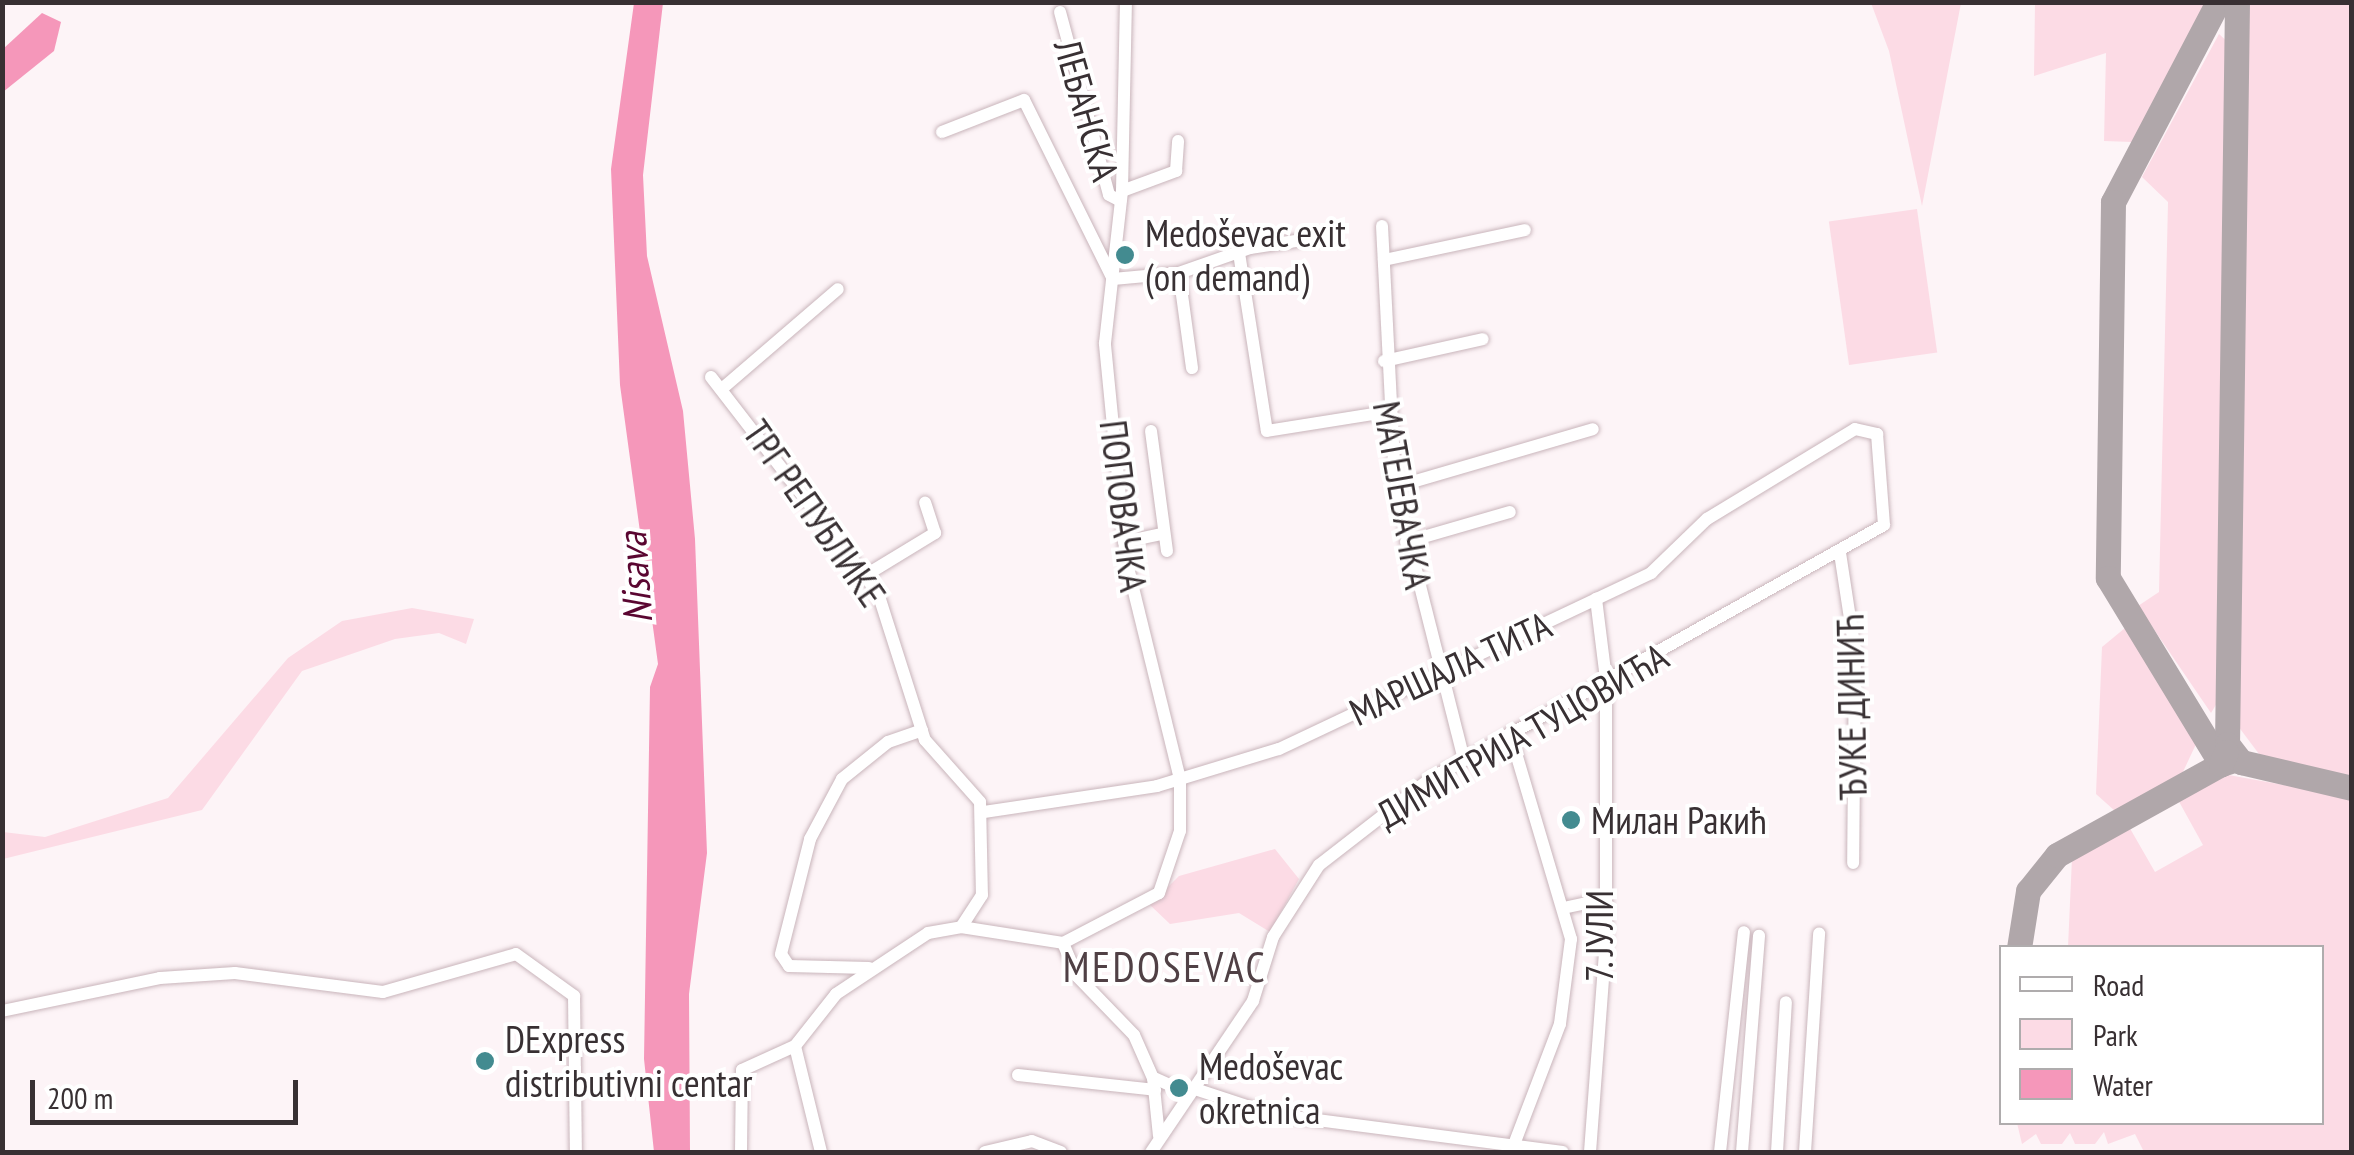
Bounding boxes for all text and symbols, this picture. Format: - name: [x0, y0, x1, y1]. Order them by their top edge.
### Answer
- street label: ЛЕБАНСКА: [1045, 34, 1129, 186]
- place label: Medoševac exit (on demand): [1145, 210, 1347, 300]
- marker: Medoševac exit (on demand): [1114, 244, 1136, 266]
- street label: МАТЕЈЕВАЧКА: [1364, 398, 1442, 592]
- street label: ТРГ РЕПУБЛИКЕ: [734, 411, 896, 615]
- street label: ПОПОВАЧКА: [1091, 418, 1157, 594]
- water label: Nisava: [607, 531, 661, 625]
- street label: МАРШАЛА ТИТА: [1341, 601, 1559, 735]
- street label: ЂУКЕ ДИНИЋ: [1827, 613, 1875, 801]
- street label: ДИМИТРИЈА ТУЦОВИЋА: [1367, 633, 1677, 837]
- place label: Милан Ракић: [1591, 797, 1767, 843]
- marker: Милан Ракић: [1560, 809, 1582, 831]
- street label: 7. ЈУЛИ: [1576, 889, 1622, 983]
- district label: MEDOSEVAC: [1063, 942, 1267, 992]
- legend: [1999, 945, 2324, 1125]
- text: Road: [2093, 965, 2144, 1004]
- text: Park: [2093, 1015, 2138, 1054]
- place label: DExpress distributivni centar: [505, 1016, 752, 1106]
- place label: Medoševac okretnica: [1199, 1043, 1343, 1132]
- marker: DExpress distributivni centar: [474, 1050, 496, 1072]
- scale bar: [35, 1060, 302, 1122]
- text: Water: [2093, 1065, 2153, 1104]
- marker: Medoševac okretnica: [1168, 1077, 1190, 1099]
- text: 200 m: [47, 1078, 113, 1117]

